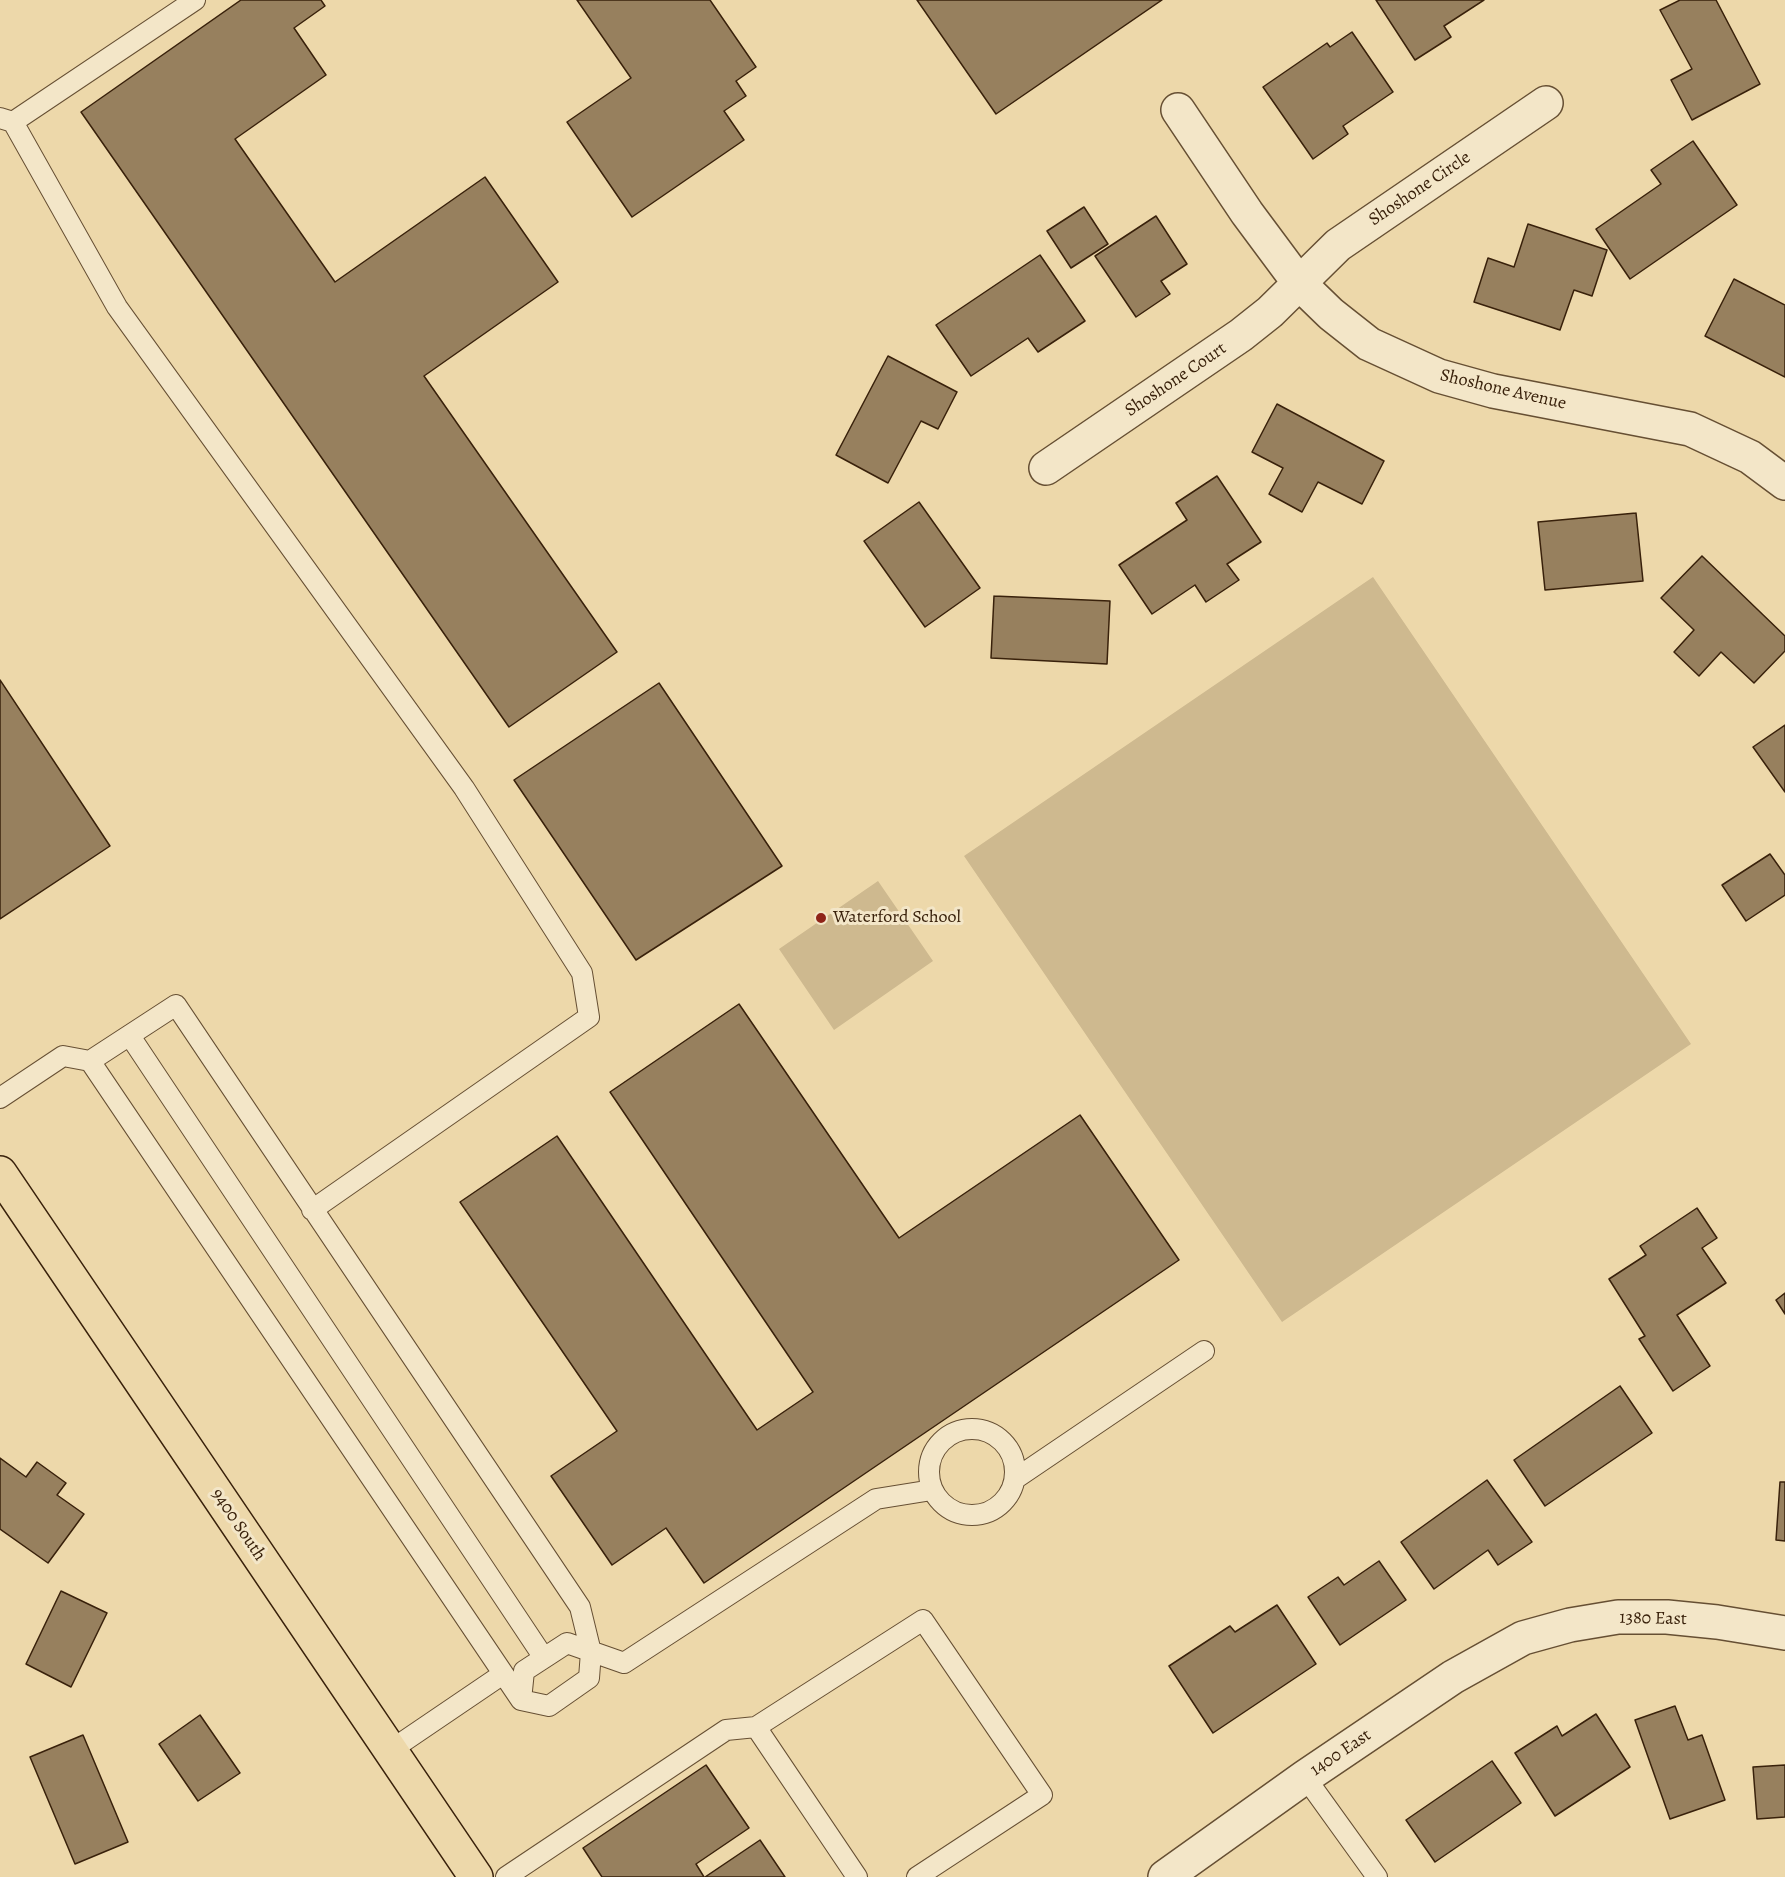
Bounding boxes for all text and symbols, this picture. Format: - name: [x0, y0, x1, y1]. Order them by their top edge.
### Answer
- street label: Shoshone Circle: [1365, 147, 1475, 231]
- street label: Shoshone Court: [1121, 338, 1231, 422]
- street label: Shoshone Avenue: [1438, 365, 1568, 415]
- place label: Waterford School: [833, 907, 961, 929]
- marker: Waterford School: [814, 911, 828, 925]
- street label: 9400 South: [206, 1485, 270, 1565]
- street label: 1380 East: [1619, 1608, 1687, 1630]
- street label: 1400 East: [1306, 1725, 1376, 1781]

